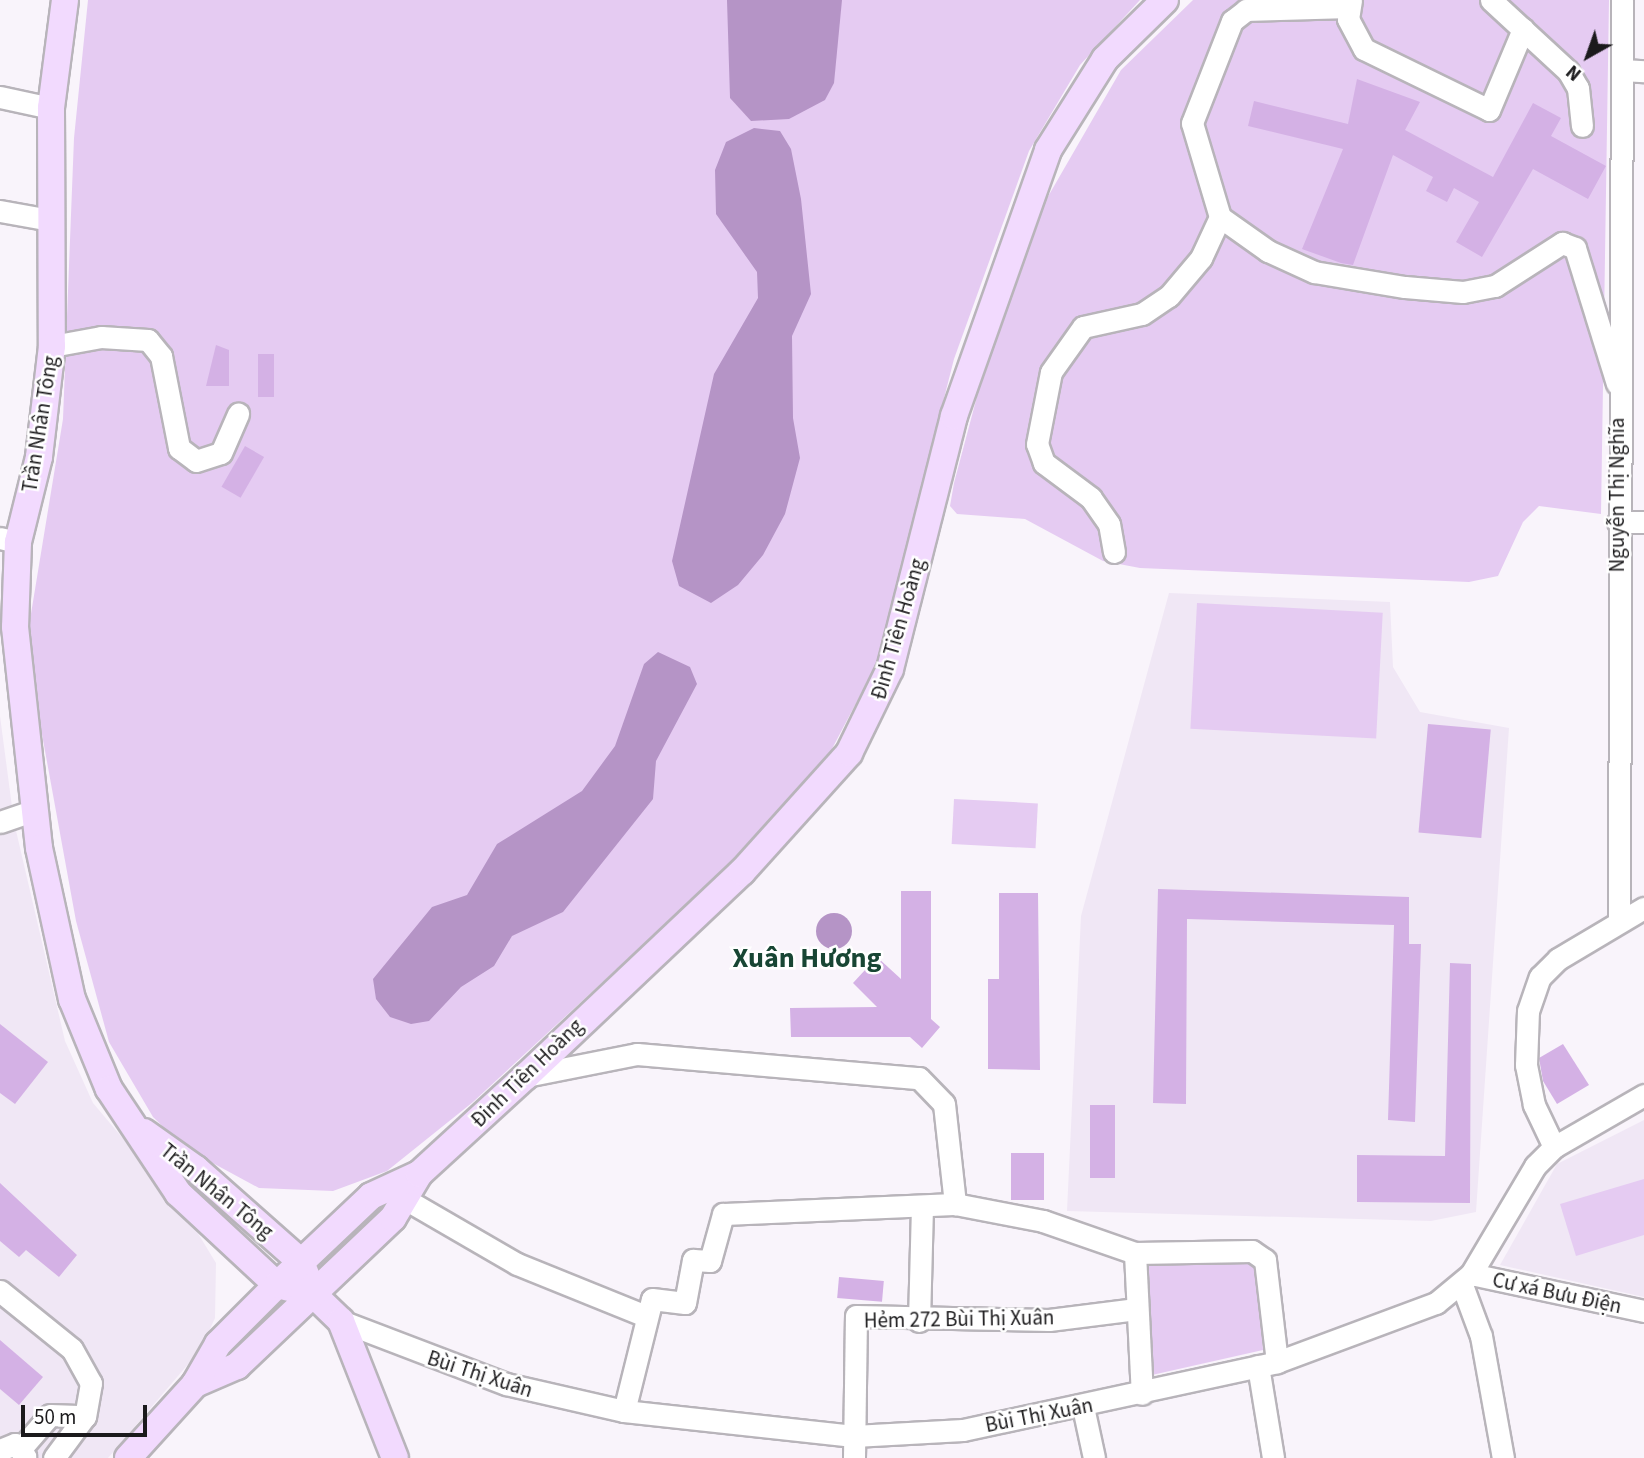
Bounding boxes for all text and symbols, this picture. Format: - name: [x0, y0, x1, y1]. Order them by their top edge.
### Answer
- north arrow: [1553, 21, 1623, 91]
- text: N: [1561, 58, 1588, 87]
- street label: Trần Nhân Tông: [17, 354, 63, 494]
- street label: Nguyễn Thị Nghĩa: [1604, 418, 1630, 572]
- street label: Đinh Tiên Hoàng: [866, 556, 930, 702]
- district label: Xuân Hương: [732, 941, 882, 975]
- street label: Đinh Tiên Hoàng: [466, 1013, 588, 1133]
- street label: Trần Nhân Tông: [155, 1138, 279, 1244]
- street label: Cư xá Bưu Điện: [1490, 1267, 1624, 1319]
- street label: Hẻm 272 Bùi Thị Xuân: [864, 1305, 1054, 1333]
- street label: Bùi Thị Xuân: [424, 1345, 536, 1403]
- scale bar: [24, 1392, 150, 1436]
- street label: Bùi Thị Xuân: [983, 1392, 1095, 1438]
- text: 50 m: [34, 1402, 76, 1432]

